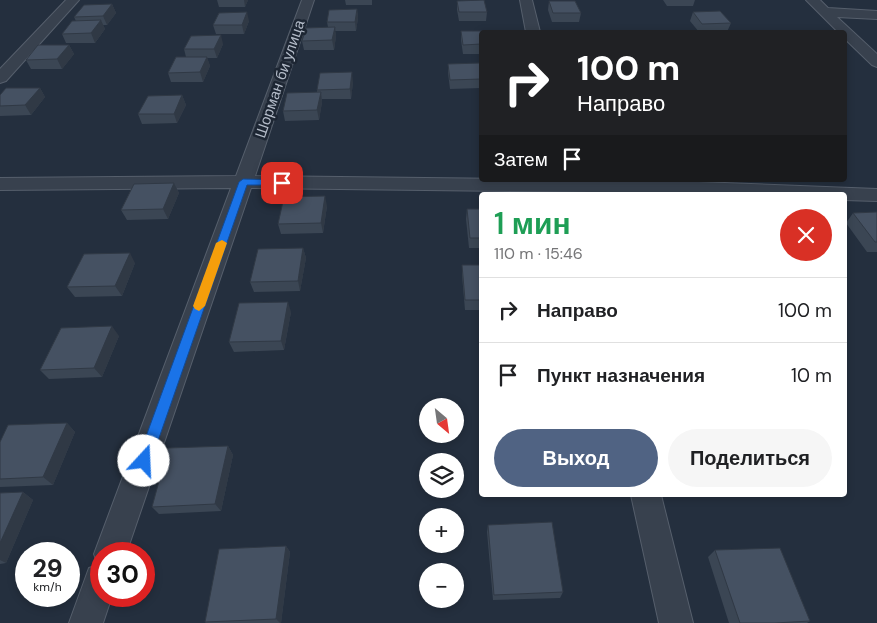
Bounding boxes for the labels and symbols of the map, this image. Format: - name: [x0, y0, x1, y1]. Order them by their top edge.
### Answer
- street label: Шорман би улица: [250, 17, 310, 141]
- pin: [261, 162, 303, 204]
- north arrow: [419, 398, 464, 442]
- position arrow: [117, 434, 169, 486]
- speed limit sign: 30: [90, 542, 155, 607]

